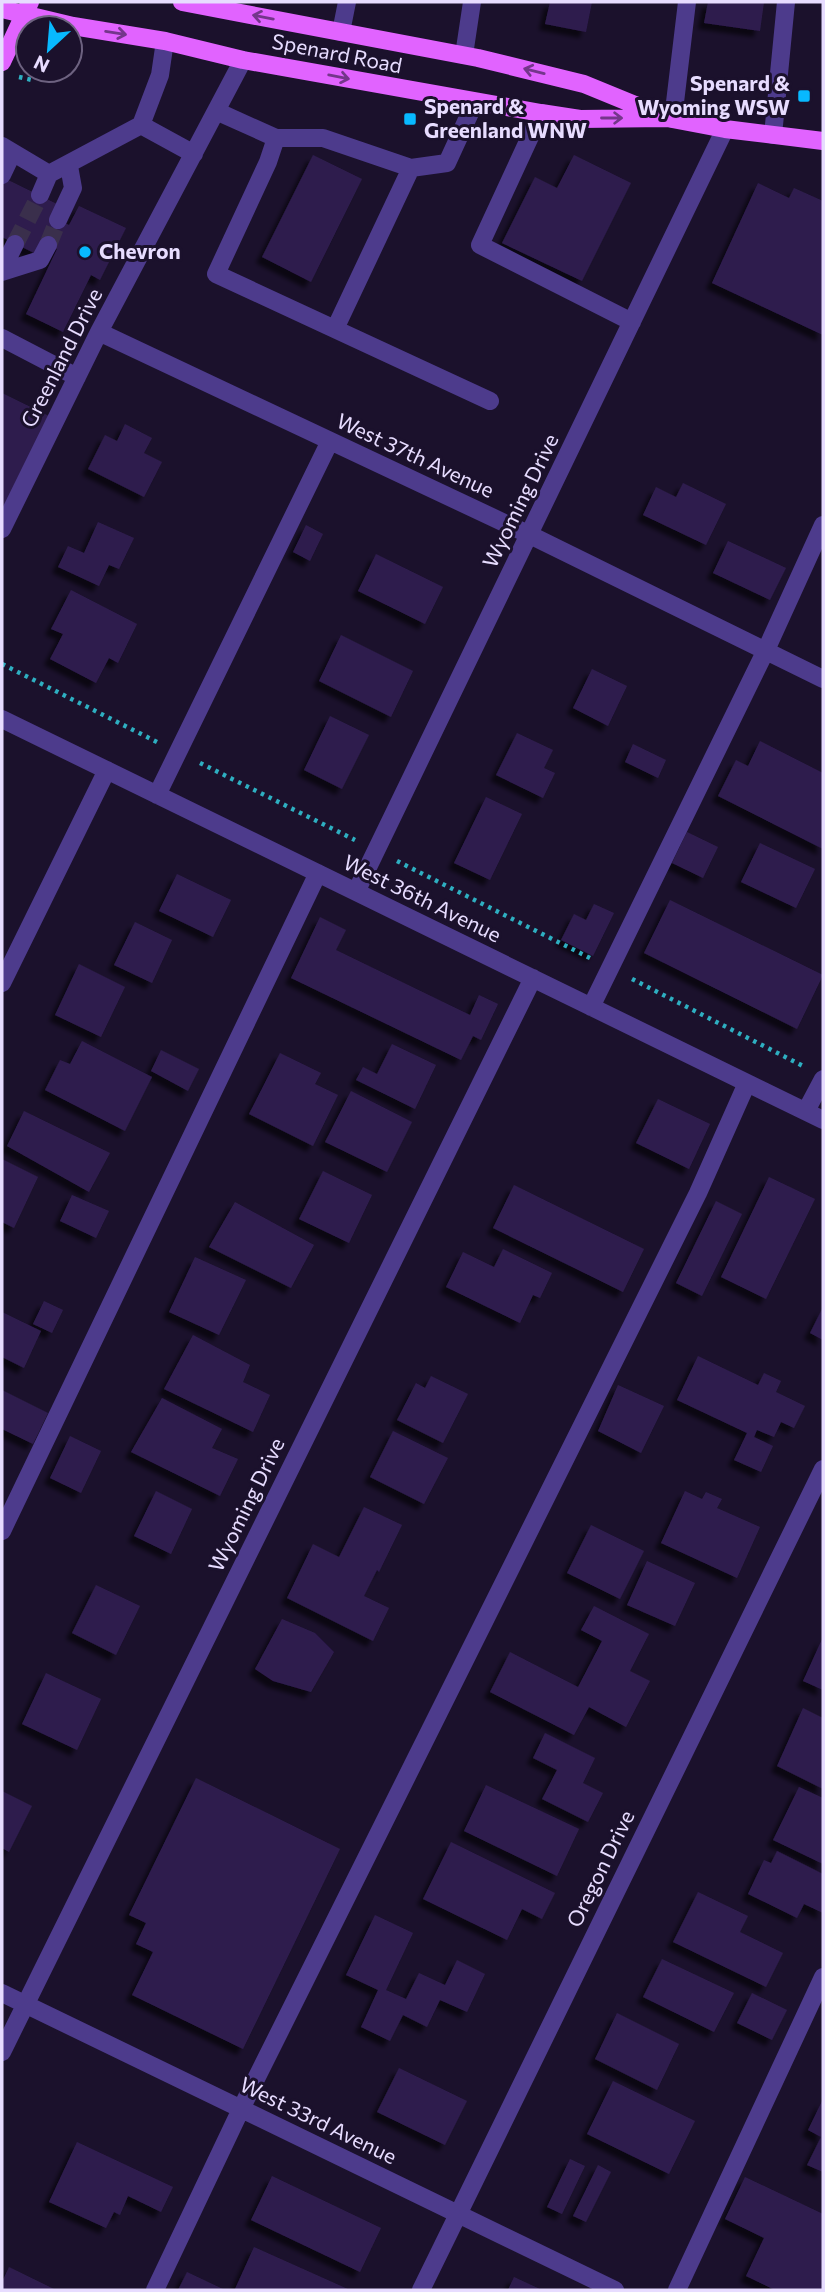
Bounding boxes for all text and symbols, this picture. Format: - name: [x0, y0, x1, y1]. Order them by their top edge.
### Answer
- one-way arrow: [252, 10, 275, 24]
- north arrow: [14, 14, 84, 84]
- one-way arrow: [105, 27, 127, 40]
- street label: Spenard Road: [270, 28, 404, 77]
- text: N: [30, 51, 53, 78]
- one-way arrow: [523, 64, 546, 77]
- place label: Spenard & Wyoming WSW: [638, 70, 790, 119]
- one-way arrow: [328, 71, 350, 85]
- marker: Spenard & Wyoming WSW: [796, 88, 812, 104]
- place label: Spenard & Greenland WNW: [424, 93, 587, 142]
- marker: Spenard & Greenland WNW: [402, 111, 418, 127]
- one-way arrow: [601, 112, 624, 125]
- place label: Chevron: [99, 238, 181, 263]
- marker: Chevron: [77, 244, 93, 260]
- street label: Greenland Drive: [15, 284, 106, 431]
- street label: West 37th Avenue: [333, 407, 498, 502]
- street label: Wyoming Drive: [476, 429, 563, 571]
- street label: West 36th Avenue: [340, 849, 506, 947]
- street label: Wyoming Drive: [202, 1433, 289, 1575]
- street label: Oregon Drive: [561, 1806, 639, 1931]
- street label: West 33rd Avenue: [236, 2071, 401, 2168]

